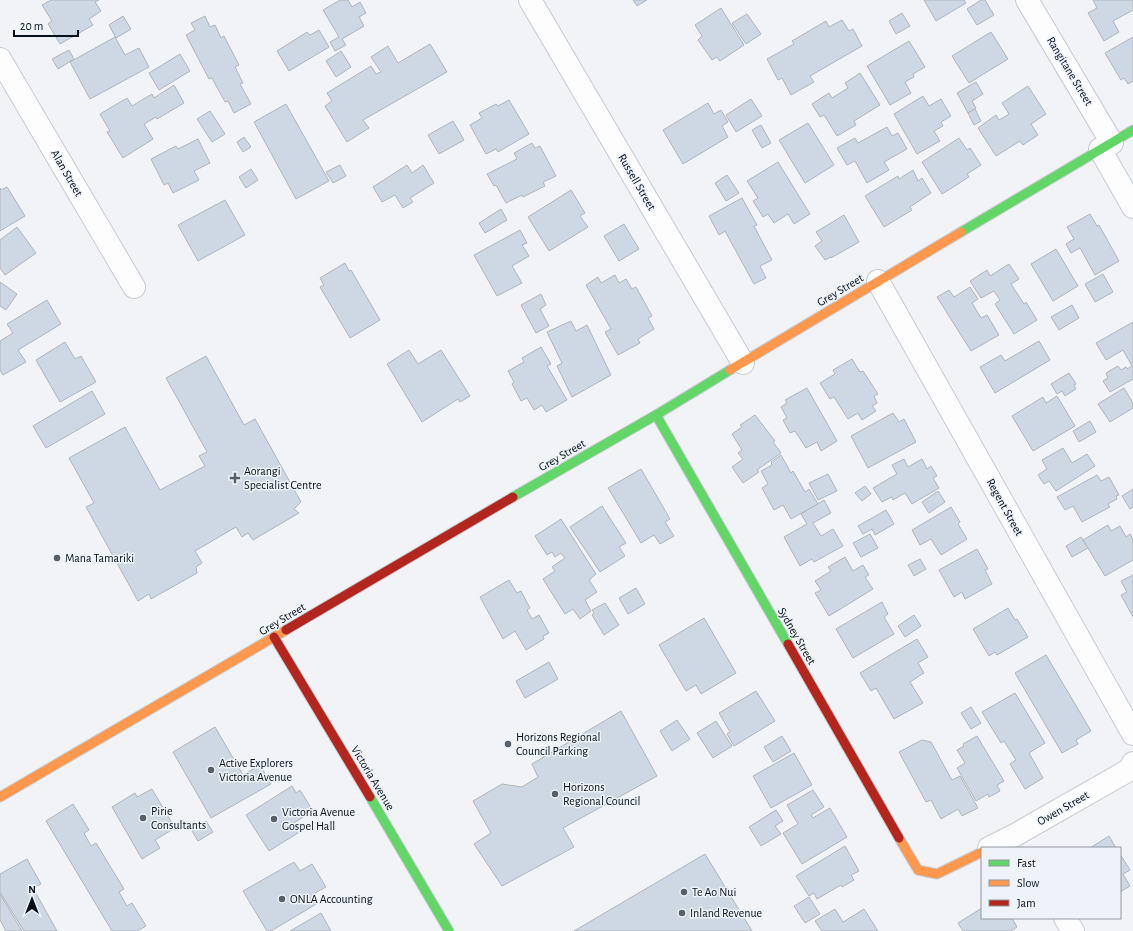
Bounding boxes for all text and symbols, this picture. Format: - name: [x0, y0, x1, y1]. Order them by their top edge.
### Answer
- scale bar: [14, 12, 78, 38]
- text: 20 m: [20, 20, 43, 32]
- street label: Rangitane Street: [1045, 34, 1095, 108]
- street label: Alan Street: [49, 148, 85, 199]
- street label: Russell Street: [616, 152, 658, 212]
- street label: Grey Street: [815, 271, 866, 309]
- street label: Grey Street: [537, 437, 588, 474]
- place label: Aorangi Specialist Centre: [244, 465, 321, 491]
- marker: Aorangi Specialist Centre: [229, 472, 241, 484]
- street label: Regent Street: [984, 476, 1026, 538]
- place label: Mana Tamariki: [65, 552, 134, 564]
- marker: Mana Tamariki: [52, 553, 62, 563]
- street label: Grey Street: [257, 600, 308, 638]
- street label: Sydney Street: [775, 605, 818, 667]
- place label: Horizons Regional Council Parking: [516, 731, 601, 757]
- marker: Horizons Regional Council Parking: [503, 739, 513, 749]
- street label: Victoria Avenue: [349, 744, 397, 812]
- place label: Active Explorers Victoria Avenue: [219, 757, 293, 783]
- marker: Active Explorers Victoria Avenue: [206, 765, 216, 775]
- place label: Horizons Regional Council: [563, 781, 640, 807]
- street label: Owen Street: [1035, 788, 1091, 828]
- marker: Horizons Regional Council: [550, 789, 560, 799]
- place label: Pirie Consultants: [151, 805, 206, 831]
- place label: Victoria Avenue Gospel Hall: [282, 806, 355, 832]
- marker: Pirie Consultants: [138, 813, 148, 823]
- marker: Victoria Avenue Gospel Hall: [269, 814, 279, 824]
- legend: [981, 847, 1121, 919]
- text: Fast: [1017, 857, 1036, 869]
- text: Slow: [1017, 877, 1039, 889]
- north arrow: [12, 879, 52, 919]
- text: N: [28, 884, 36, 895]
- place label: Te Ao Nui: [692, 886, 736, 898]
- marker: Te Ao Nui: [679, 887, 689, 897]
- place label: ONLA Accounting: [290, 893, 373, 905]
- marker: ONLA Accounting: [277, 894, 287, 904]
- text: Jam: [1017, 897, 1036, 909]
- place label: Inland Revenue: [690, 907, 762, 919]
- marker: Inland Revenue: [677, 908, 687, 918]

